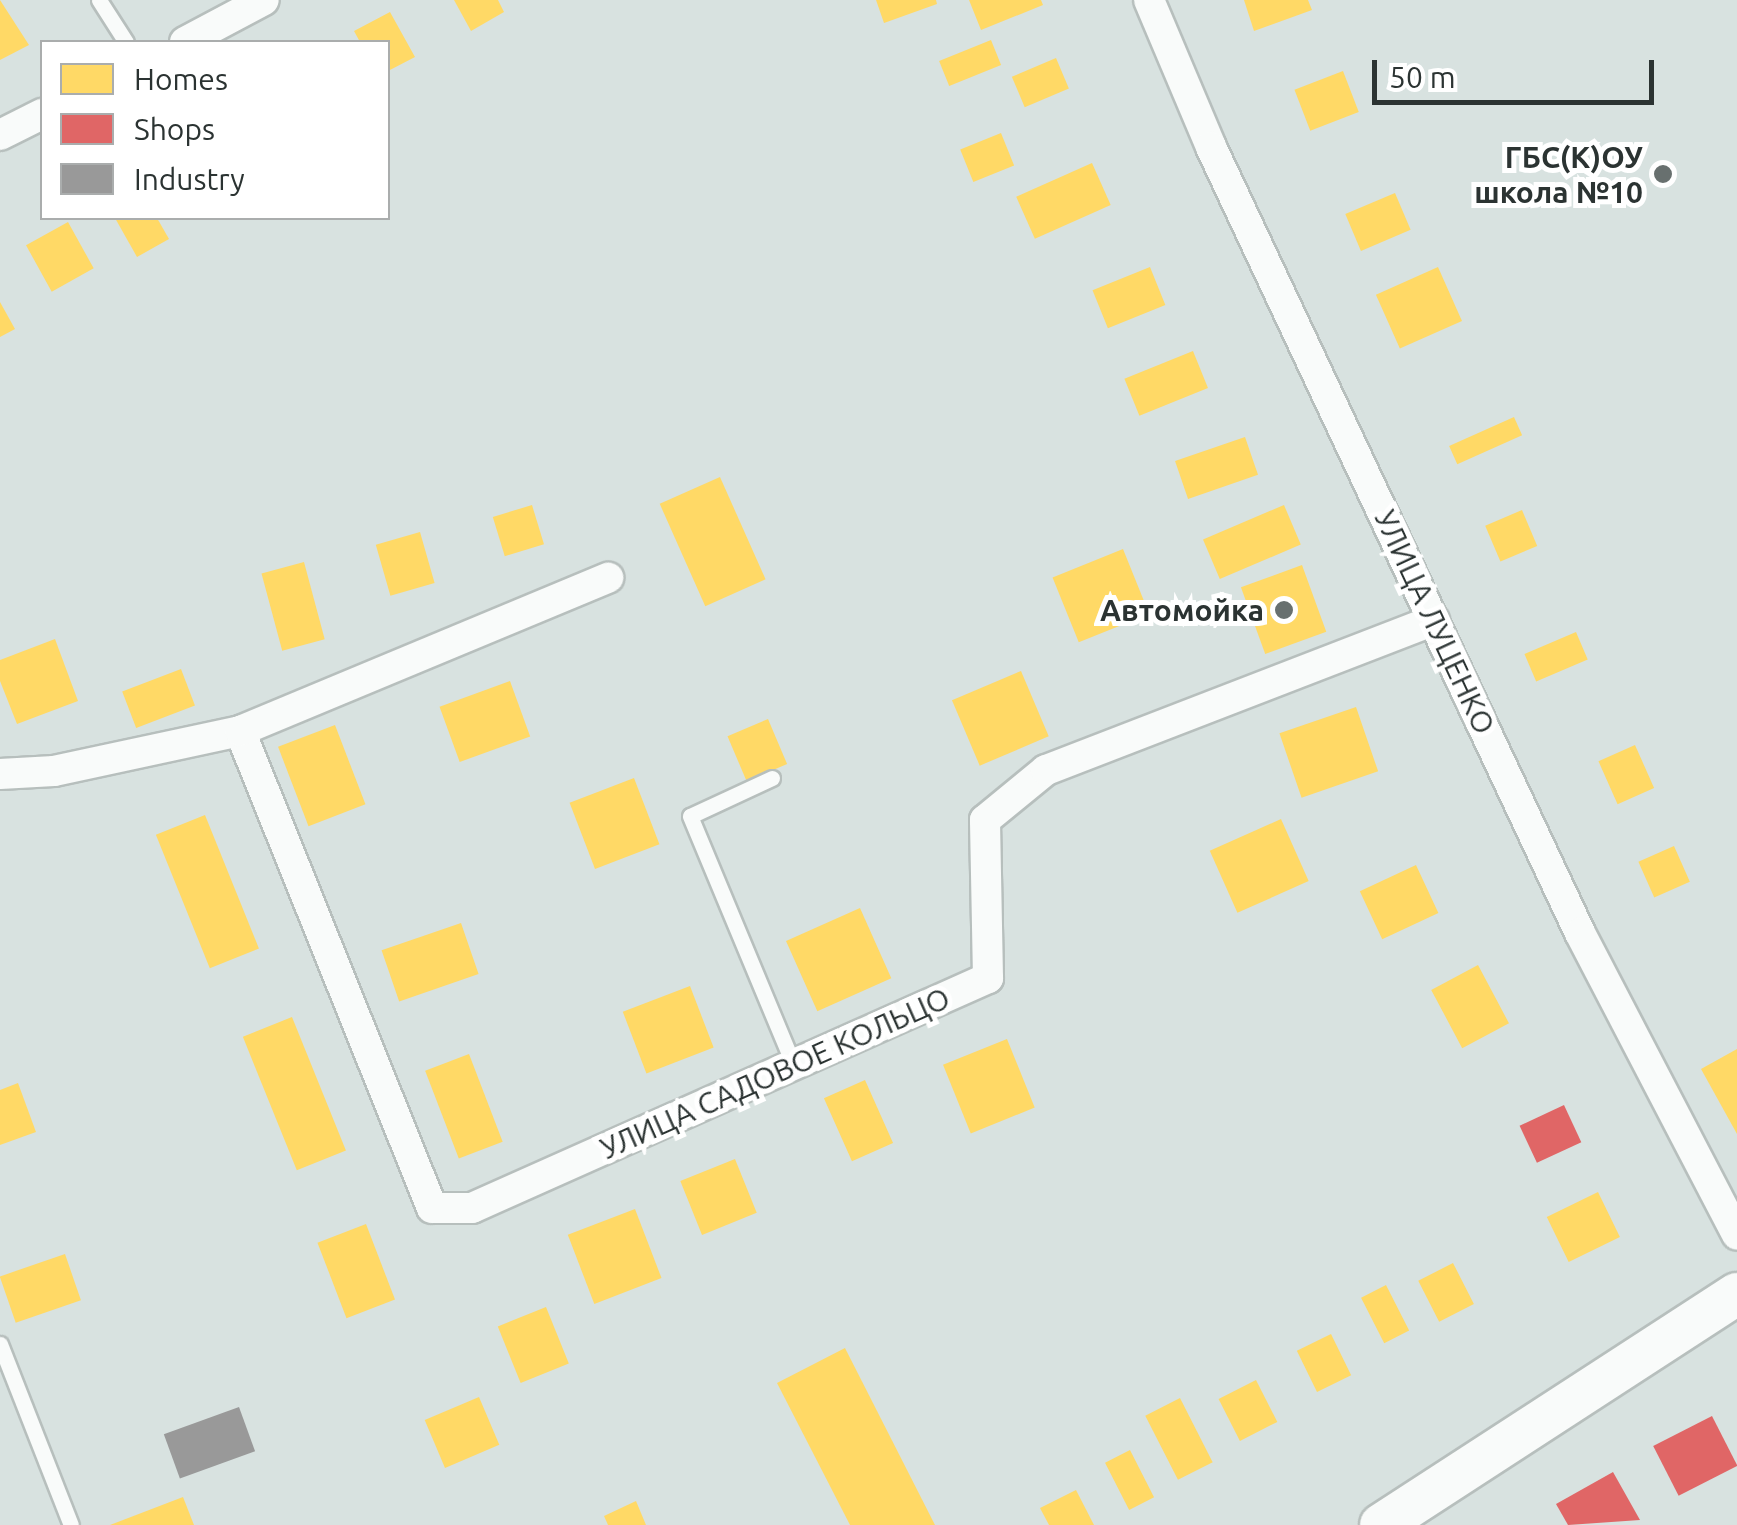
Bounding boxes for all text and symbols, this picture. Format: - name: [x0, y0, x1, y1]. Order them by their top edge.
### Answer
- legend: [40, 40, 390, 220]
- scale bar: [1377, 40, 1660, 102]
- text: 50 m: [1389, 60, 1456, 94]
- text: Homes: [134, 62, 228, 96]
- text: Shops: [134, 112, 215, 146]
- place label: ГБС(К)ОУ школа №10: [1474, 139, 1643, 210]
- text: Industry: [134, 162, 245, 196]
- marker: ГБС(К)ОУ школа №10: [1652, 163, 1674, 185]
- street label: УЛИЦА ЛУЦЕНКО: [1367, 504, 1503, 740]
- place label: Автомойка: [1100, 592, 1264, 628]
- marker: Автомойка: [1273, 599, 1295, 621]
- street label: УЛИЦА САДОВОЕ КОЛЬЦО: [595, 980, 955, 1166]

